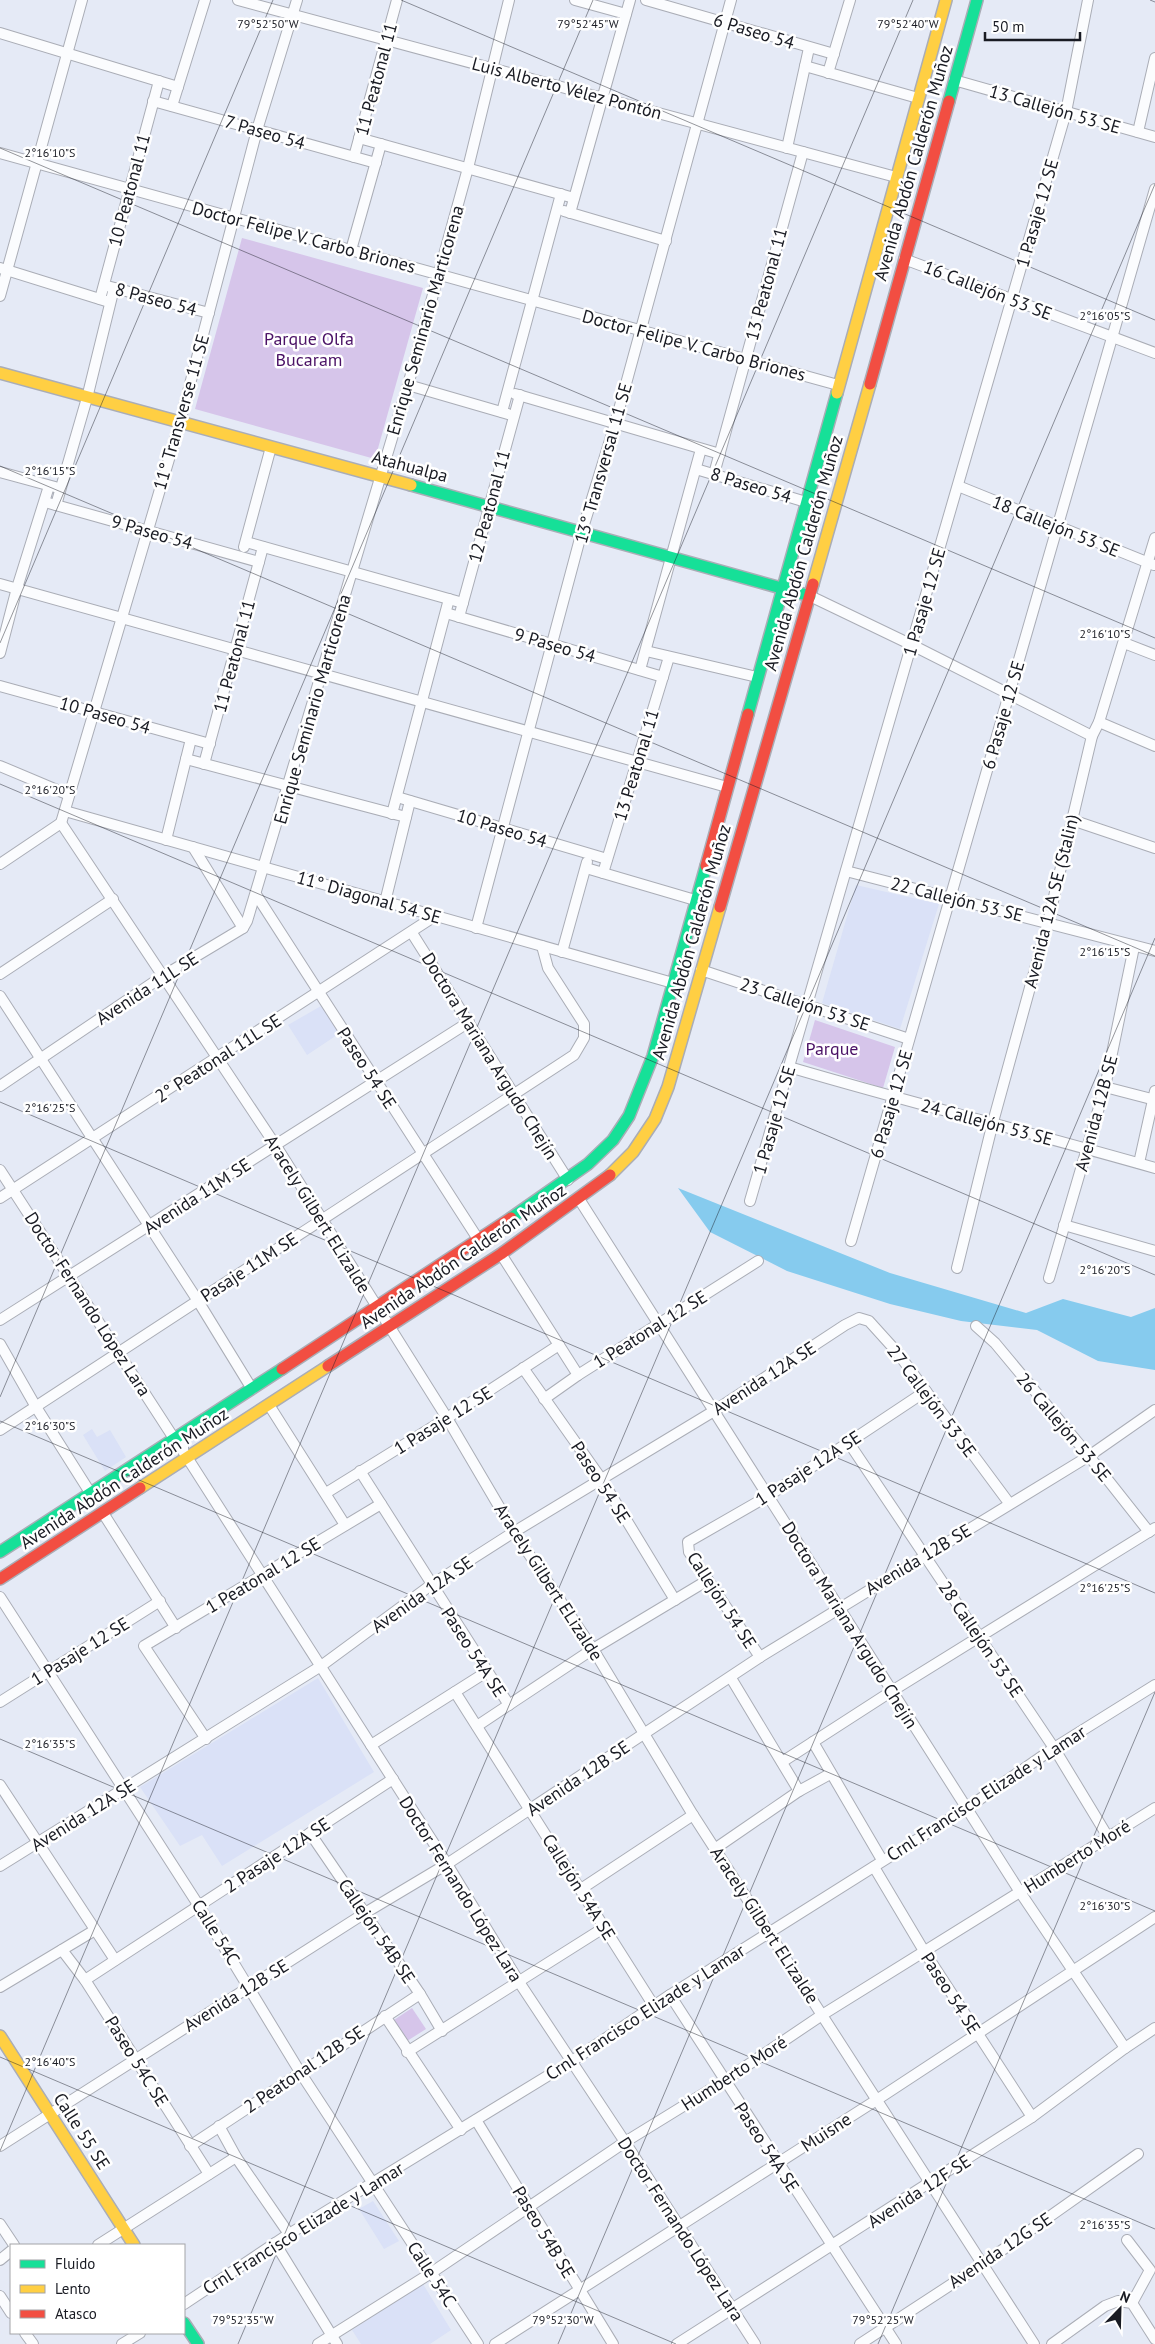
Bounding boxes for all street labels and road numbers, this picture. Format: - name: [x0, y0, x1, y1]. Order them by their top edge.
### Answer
- street label: 6 Paseo 54: [711, 8, 798, 54]
- street label: 11 Peatonal 11: [350, 20, 402, 138]
- street label: Avenida Abdón Calderón Muñoz: [868, 43, 958, 283]
- street label: Luis Alberto Vélez Pontón: [470, 52, 664, 124]
- street label: 13 Callejón 53 SE: [987, 79, 1123, 139]
- street label: 7 Paseo 54: [222, 110, 308, 154]
- street label: 10 Peatonal 11: [103, 131, 155, 249]
- street label: 1 Pasaje 12 SE: [1011, 156, 1063, 270]
- street label: Doctor Felipe V. Carbo Briones: [190, 196, 418, 278]
- street label: Enrique Seminario Marticorena: [381, 202, 469, 438]
- street label: 13 Peatonal 11: [740, 225, 792, 343]
- street label: 16 Callejón 53 SE: [921, 255, 1055, 325]
- street label: 8 Paseo 54: [113, 277, 200, 321]
- street label: Doctor Felipe V. Carbo Briones: [580, 304, 808, 386]
- street label: 11° Transverse 11 SE: [148, 331, 214, 493]
- street label: 13° Transversal 11 SE: [569, 380, 637, 546]
- street label: Avenida Abdón Calderón Muñoz: [758, 433, 848, 673]
- street label: Atahualpa: [369, 445, 451, 487]
- street label: 12 Peatonal 11: [463, 447, 515, 565]
- street label: 8 Paseo 54: [708, 462, 795, 508]
- street label: 18 Callejón 53 SE: [989, 490, 1123, 562]
- street label: 9 Paseo 54: [109, 509, 196, 555]
- street label: 1 Pasaje 12 SE: [898, 545, 950, 659]
- street label: Enrique Seminario Marticorena: [268, 591, 356, 827]
- street label: 11 Peatonal 11: [208, 597, 260, 715]
- street label: 9 Paseo 54: [512, 622, 599, 668]
- street label: 6 Pasaje 12 SE: [977, 658, 1029, 772]
- street label: 10 Paseo 54: [57, 691, 153, 739]
- street label: 13 Peatonal 11: [608, 706, 664, 824]
- street label: 10 Paseo 54: [454, 803, 550, 853]
- street label: Avenida 12A SE (Stalin): [1018, 812, 1084, 990]
- street label: Avenida Abdón Calderón Muñoz: [646, 822, 736, 1062]
- street label: 11° Diagonal 54 SE: [294, 865, 444, 929]
- street label: 22 Callejón 53 SE: [888, 871, 1026, 927]
- street label: Avenida 11L SE: [91, 946, 203, 1030]
- street label: Doctora Mariana Argudo Chejín: [417, 948, 563, 1164]
- street label: 23 Callejón 53 SE: [737, 972, 873, 1036]
- street label: 2° Peatonal 11L SE: [150, 1009, 286, 1107]
- street label: Paseo 54 SE: [332, 1023, 402, 1113]
- street label: 6 Pasaje 12 SE: [865, 1047, 917, 1161]
- street label: Avenida 12B SE: [1069, 1052, 1123, 1174]
- street label: 1 Pasaje 12 SE: [748, 1063, 800, 1177]
- street label: 24 Callejón 53 SE: [918, 1093, 1056, 1151]
- street label: Aracely Gilbert ELizalde: [260, 1130, 376, 1298]
- street label: Avenida 11M SE: [139, 1153, 255, 1239]
- street label: Avenida Abdón Calderón Muñoz: [355, 1178, 571, 1334]
- street label: Doctor Fernando López Lara: [20, 1208, 156, 1400]
- street label: Pasaje 11M SE: [196, 1227, 302, 1307]
- street label: 1 Peatonal 12 SE: [589, 1285, 711, 1373]
- street label: Avenida 12A SE: [708, 1336, 820, 1420]
- street label: 27 Callejón 53 SE: [882, 1340, 982, 1462]
- street label: 26 Callejón 53 SE: [1012, 1368, 1116, 1486]
- street label: 1 Pasaje 12 SE: [389, 1381, 497, 1459]
- street label: Avenida Abdón Calderón Muñoz: [15, 1402, 233, 1554]
- street label: 1 Pasaje 12A SE: [751, 1425, 865, 1511]
- street label: Paseo 54 SE: [566, 1437, 636, 1527]
- street label: Aracely Gilbert ELizalde: [490, 1499, 608, 1665]
- street label: Doctora Mariana Argudo Chejín: [777, 1517, 923, 1733]
- street label: Avenida 12B SE: [861, 1518, 975, 1600]
- street label: 1 Peatonal 12 SE: [201, 1532, 325, 1618]
- street label: Callejón 54 SE: [682, 1547, 762, 1653]
- street label: Avenida 12A SE: [367, 1550, 477, 1638]
- street label: 28 Callejón 53 SE: [934, 1576, 1028, 1702]
- street label: Paseo 54A SE: [436, 1603, 512, 1701]
- street label: 1 Pasaje 12 SE: [26, 1612, 134, 1690]
- street label: Crnl Francisco Elizade y Lamar: [882, 1720, 1090, 1866]
- street label: Avenida 12B SE: [522, 1735, 634, 1821]
- street label: Avenida 12A SE: [26, 1774, 140, 1856]
- street label: Doctor Fernando López Lara: [394, 1792, 528, 1986]
- street label: 2 Pasaje 12A SE: [220, 1812, 334, 1898]
- street label: Humberto Moré: [1019, 1814, 1135, 1898]
- street label: Callejón 54A SE: [537, 1830, 621, 1944]
- street label: Aracely Gilbert ELizalde: [706, 1842, 824, 2008]
- street label: Callejón 54B SE: [333, 1874, 421, 1988]
- street label: Calle 54C: [187, 1895, 245, 1969]
- street label: Crnl Francisco Elizade y Lamar: [541, 1939, 749, 2085]
- street label: Paseo 54 SE: [916, 1948, 986, 2038]
- street label: Avenida 12B SE: [179, 1954, 293, 2036]
- street label: Paseo 54C SE: [100, 2011, 174, 2111]
- street label: 2 Peatonal 12B SE: [239, 2020, 369, 2118]
- street label: Humberto Moré: [677, 2030, 791, 2116]
- street label: Calle 55 SE: [49, 2088, 115, 2174]
- street label: Paseo 54A SE: [729, 2098, 805, 2196]
- street label: Muisne: [797, 2107, 855, 2157]
- street label: Doctor Fernando López Lara: [613, 2133, 749, 2325]
- street label: Avenida 12F SE: [863, 2149, 975, 2233]
- street label: Crnl Francisco Elizade y Lamar: [198, 2156, 408, 2300]
- street label: Paseo 54B SE: [507, 2182, 581, 2282]
- street label: Avenida 12G SE: [944, 2207, 1056, 2293]
- street label: Calle 54C: [402, 2237, 462, 2311]

